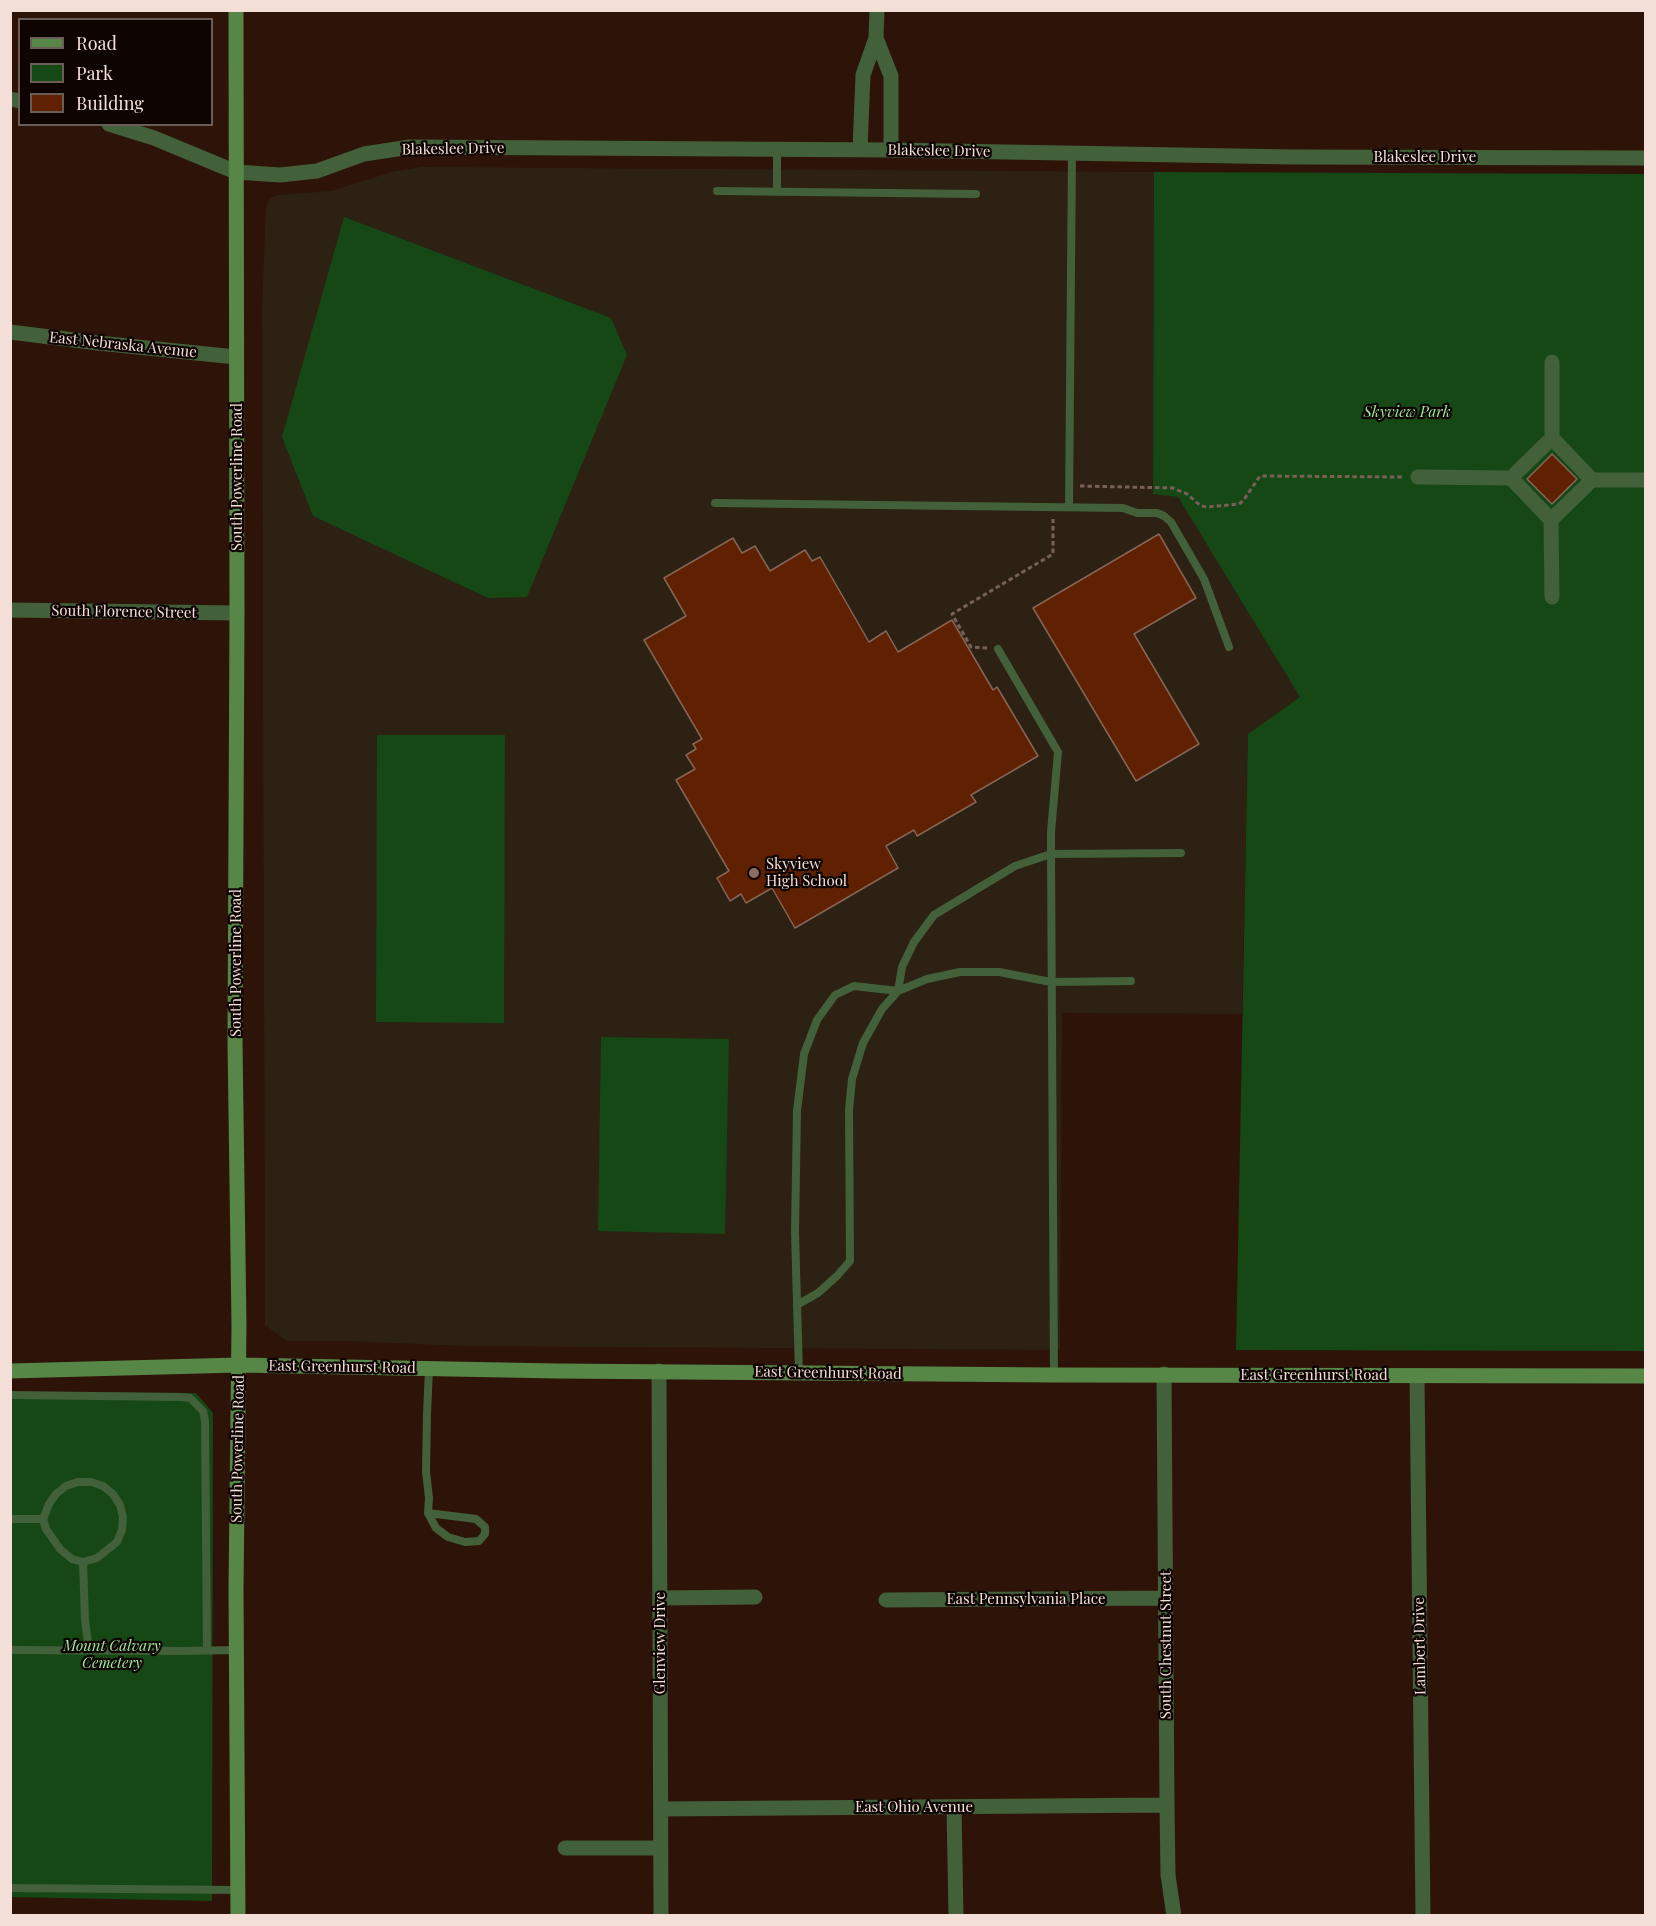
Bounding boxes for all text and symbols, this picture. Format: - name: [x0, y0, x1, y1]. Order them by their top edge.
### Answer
- legend: [18, 18, 213, 126]
- text: Road: [76, 31, 117, 55]
- text: Park: [76, 61, 113, 85]
- text: Building: [76, 91, 144, 115]
- street label: Blakeslee Drive: [401, 139, 505, 159]
- street label: Blakeslee Drive: [887, 141, 991, 161]
- street label: Blakeslee Drive: [1374, 148, 1476, 166]
- street label: East Nebraska Avenue: [48, 328, 198, 362]
- street label: South Powerline Road: [228, 403, 246, 551]
- park label: Skyview Park: [1364, 403, 1450, 421]
- street label: South Florence Street: [51, 602, 197, 622]
- place label: Skyview High School: [766, 855, 847, 890]
- marker: Skyview High School: [747, 866, 761, 880]
- street label: South Powerline Road: [227, 889, 245, 1037]
- street label: East Greenhurst Road: [268, 1357, 416, 1377]
- street label: East Greenhurst Road: [754, 1363, 902, 1383]
- street label: East Greenhurst Road: [1240, 1366, 1388, 1384]
- street label: South Powerline Road: [228, 1375, 248, 1523]
- street label: South Chestnut Street: [1157, 1571, 1175, 1719]
- street label: East Pennsylvania Place: [946, 1590, 1106, 1608]
- street label: Glenview Drive: [651, 1592, 669, 1694]
- street label: Lambert Drive: [1410, 1597, 1430, 1695]
- park label: Mount Calvary Cemetery: [63, 1637, 161, 1672]
- street label: East Ohio Avenue: [855, 1798, 973, 1816]

